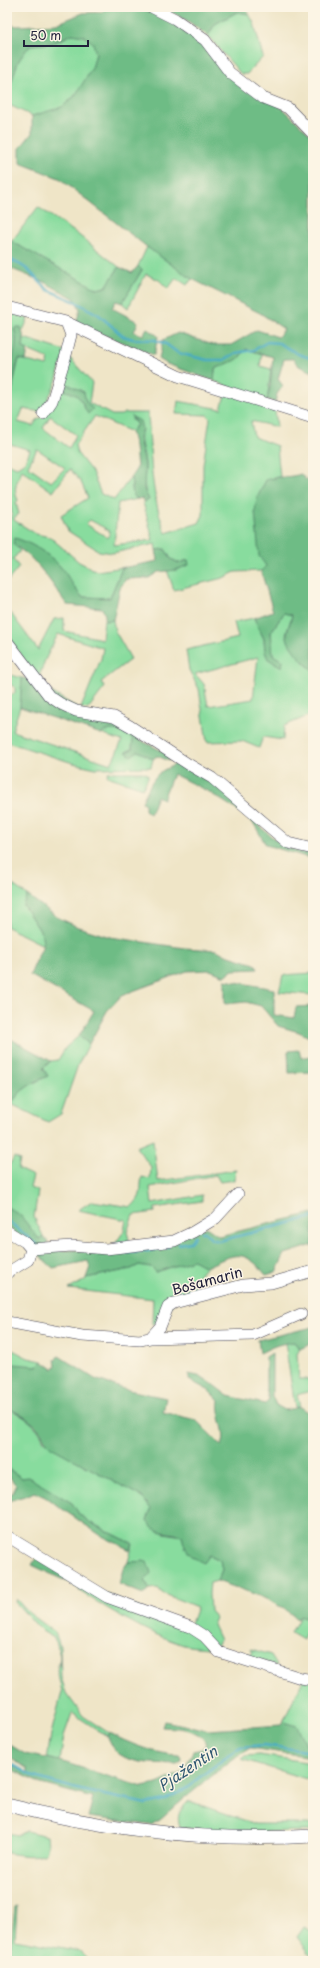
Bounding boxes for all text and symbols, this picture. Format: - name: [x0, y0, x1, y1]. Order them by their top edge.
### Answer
- scale bar: [24, 22, 88, 48]
- text: 50 m: [30, 26, 61, 44]
- street label: Bošamarin: [169, 1261, 245, 1300]
- water label: Pjažentin: [153, 1739, 222, 1796]

